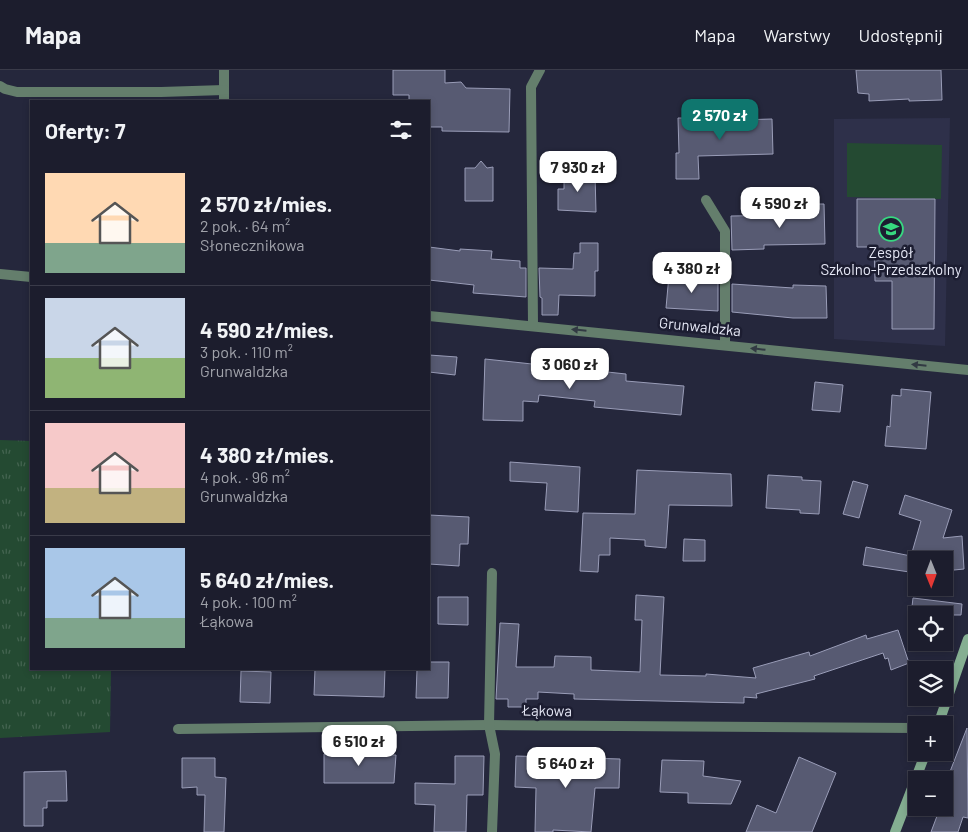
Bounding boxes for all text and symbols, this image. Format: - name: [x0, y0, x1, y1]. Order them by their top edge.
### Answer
- text: Mapa: [25, 20, 81, 49]
- text: Mapa: [694, 24, 735, 46]
- text: Warstwy: [763, 24, 831, 46]
- text: Udostępnij: [859, 24, 943, 46]
- pin: 2 570 zł: [668, 98, 772, 141]
- text: 2 570 zł: [692, 105, 748, 124]
- icon: filters: [387, 116, 415, 144]
- text: Oferty: 7: [45, 118, 126, 143]
- pin: 7 930 zł: [526, 150, 630, 193]
- text: 7 930 zł: [551, 157, 605, 176]
- pin: 4 590 zł: [728, 186, 832, 229]
- text: 2 570 zł/mies.: [200, 191, 332, 216]
- icon: home: [85, 193, 145, 253]
- text: 4 590 zł: [752, 193, 808, 212]
- text: 2 pok. · 64 m²: [200, 216, 290, 235]
- school or university icon: Zespół Szkolno-Przedszkolny: [878, 216, 904, 242]
- text: Słonecznikowa: [200, 235, 304, 254]
- place label: Zespół Szkolno-Przedszkolny: [820, 243, 962, 278]
- pin: 4 380 zł: [640, 252, 744, 294]
- text: 4 380 zł: [664, 258, 720, 277]
- street label: Grunwaldzka: [658, 313, 742, 339]
- text: 4 590 zł/mies.: [200, 317, 334, 342]
- icon: home: [85, 318, 145, 378]
- one-way arrow: [571, 326, 587, 334]
- text: 3 pok. · 110 m²: [200, 342, 293, 361]
- one-way arrow: [750, 344, 766, 352]
- pin: 3 060 zł: [518, 348, 622, 390]
- text: 3 060 zł: [542, 354, 598, 373]
- text: Grunwaldzka: [200, 361, 288, 380]
- one-way arrow: [911, 361, 927, 369]
- text: 4 380 zł/mies.: [200, 442, 334, 467]
- icon: home: [85, 443, 145, 503]
- text: 4 pok. · 96 m²: [200, 467, 290, 486]
- text: Grunwaldzka: [200, 486, 288, 505]
- north arrow: [908, 551, 952, 596]
- map controls: [908, 551, 953, 816]
- text: 5 640 zł/mies.: [200, 567, 334, 592]
- icon: home: [85, 568, 145, 628]
- text: 4 pok. · 100 m²: [200, 592, 297, 611]
- button: locate: [908, 606, 953, 651]
- text: Łąkowa: [200, 611, 253, 630]
- button: layers: [908, 661, 953, 706]
- street label: Łąkowa: [521, 701, 572, 719]
- button: +: [908, 716, 953, 761]
- pin: 6 510 zł: [307, 724, 411, 767]
- text: 6 510 zł: [333, 731, 385, 750]
- pin: 5 640 zł: [514, 746, 618, 789]
- text: 5 640 zł: [538, 753, 594, 772]
- button: −: [908, 771, 953, 816]

